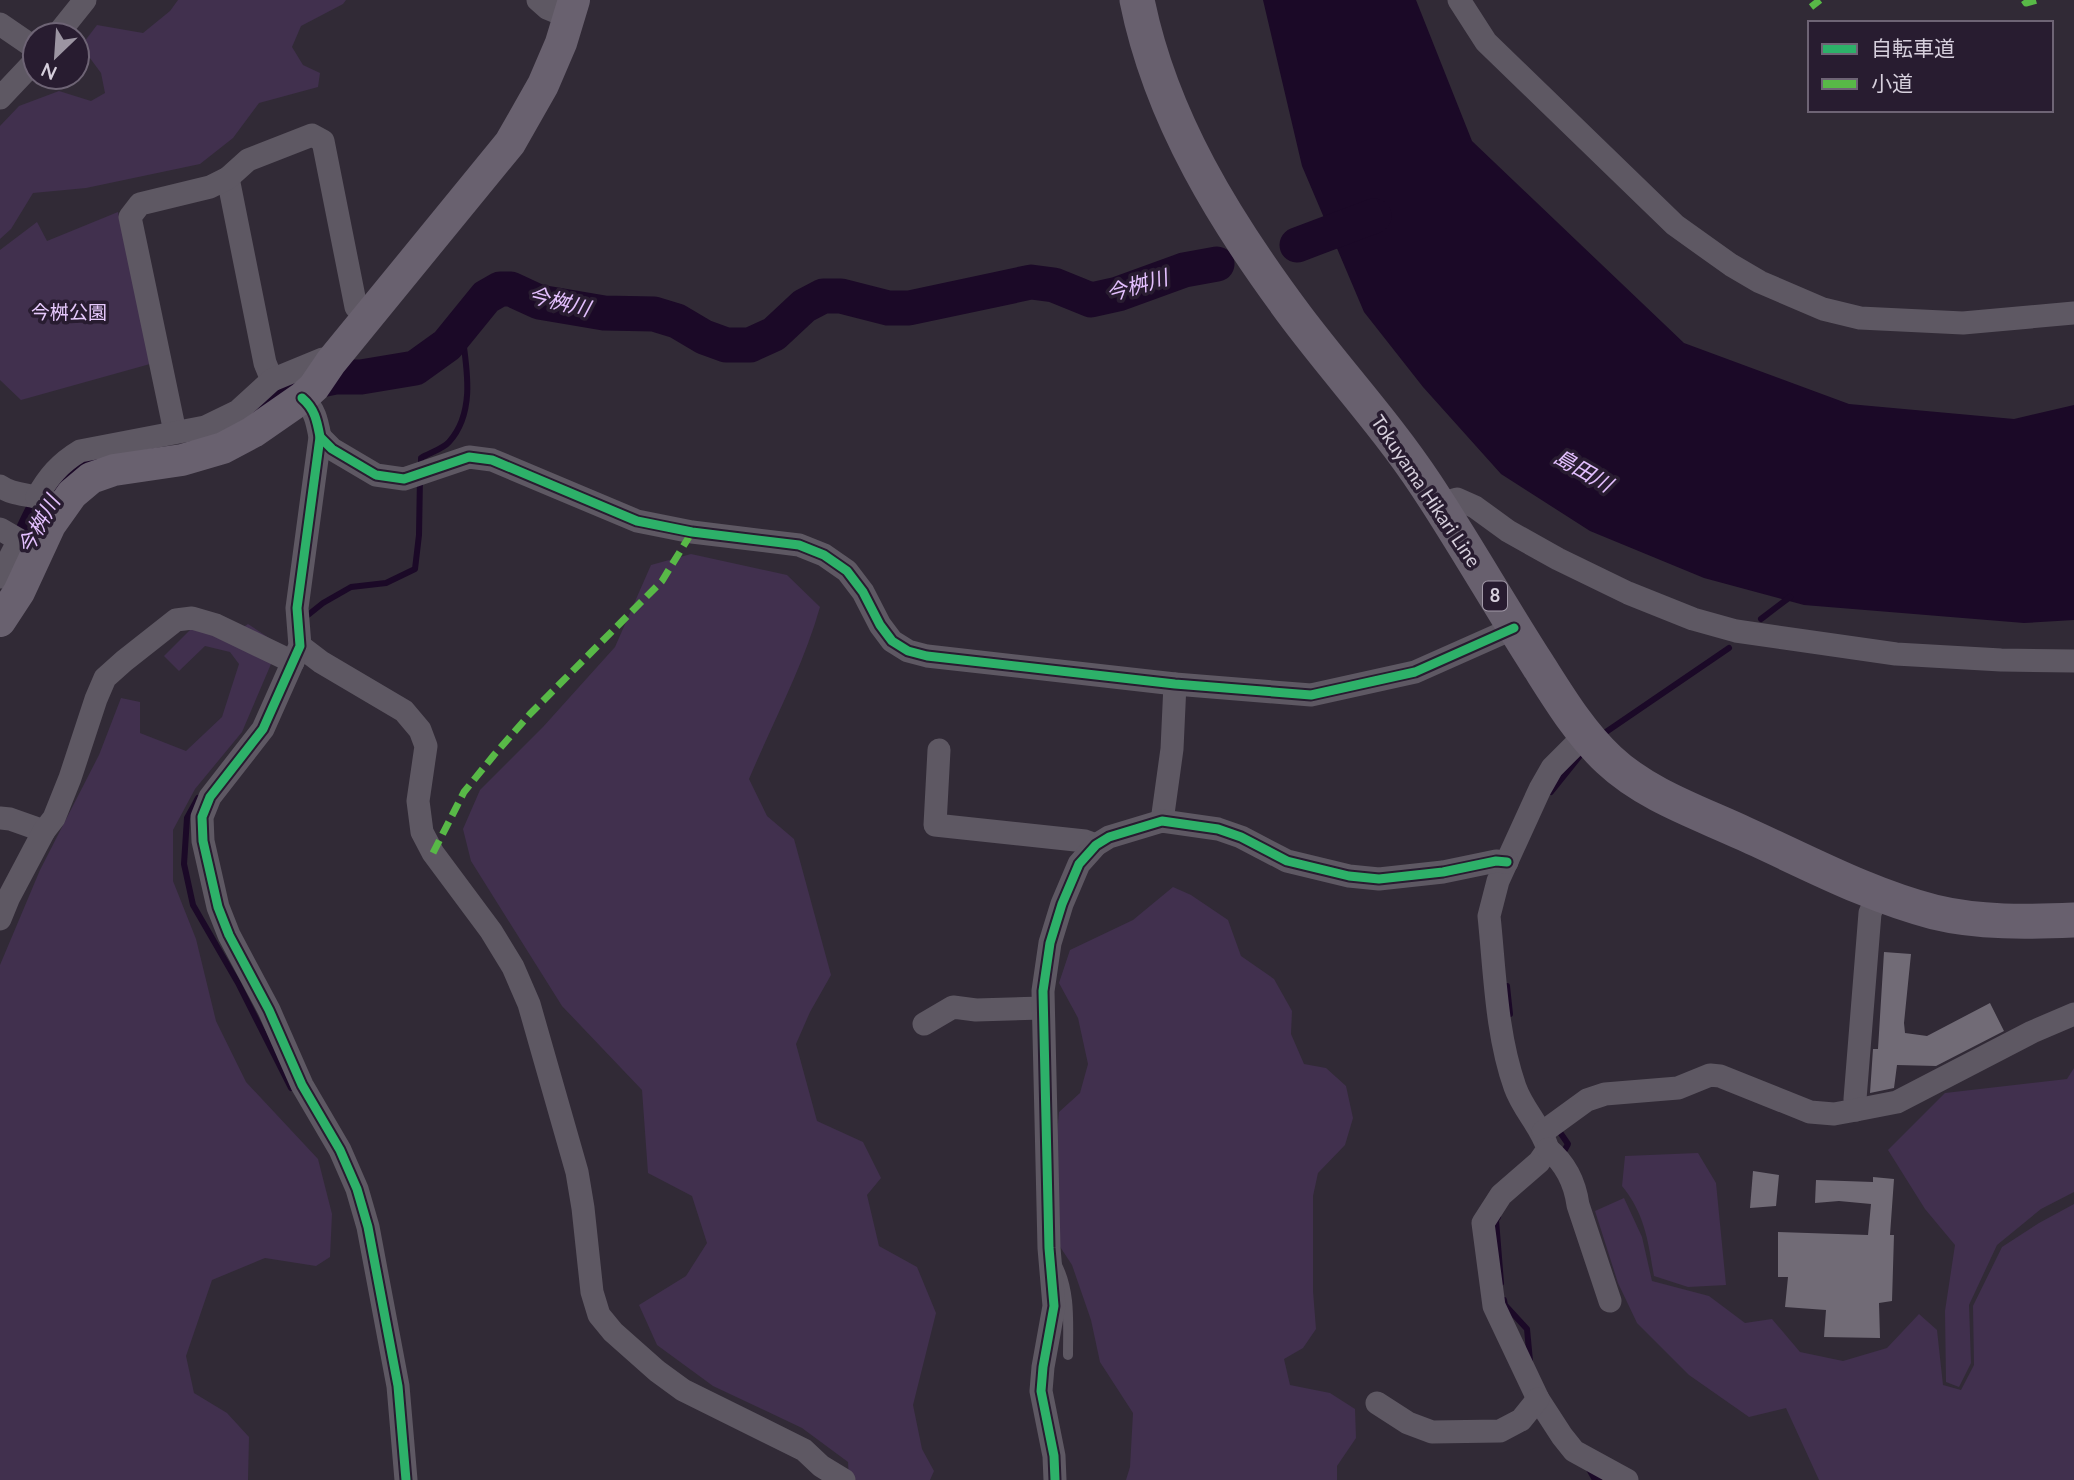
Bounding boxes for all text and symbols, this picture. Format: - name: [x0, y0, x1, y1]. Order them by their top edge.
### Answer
- north arrow: [21, 21, 91, 91]
- legend: [1808, 21, 2053, 112]
- text: 自転車道: [1871, 35, 1955, 60]
- text: N: [37, 58, 60, 85]
- text: 小道: [1871, 70, 1913, 95]
- water label: 今桝川: [1103, 263, 1172, 305]
- water label: 今桝川: [526, 281, 595, 321]
- park label: 今桝公園: [31, 300, 107, 323]
- street label: Tokuyama Hikari Line: [1367, 410, 1486, 571]
- water label: 島田川: [1550, 443, 1619, 497]
- water label: 今桝川: [11, 489, 65, 558]
- road number: 8: [1483, 582, 1507, 610]

